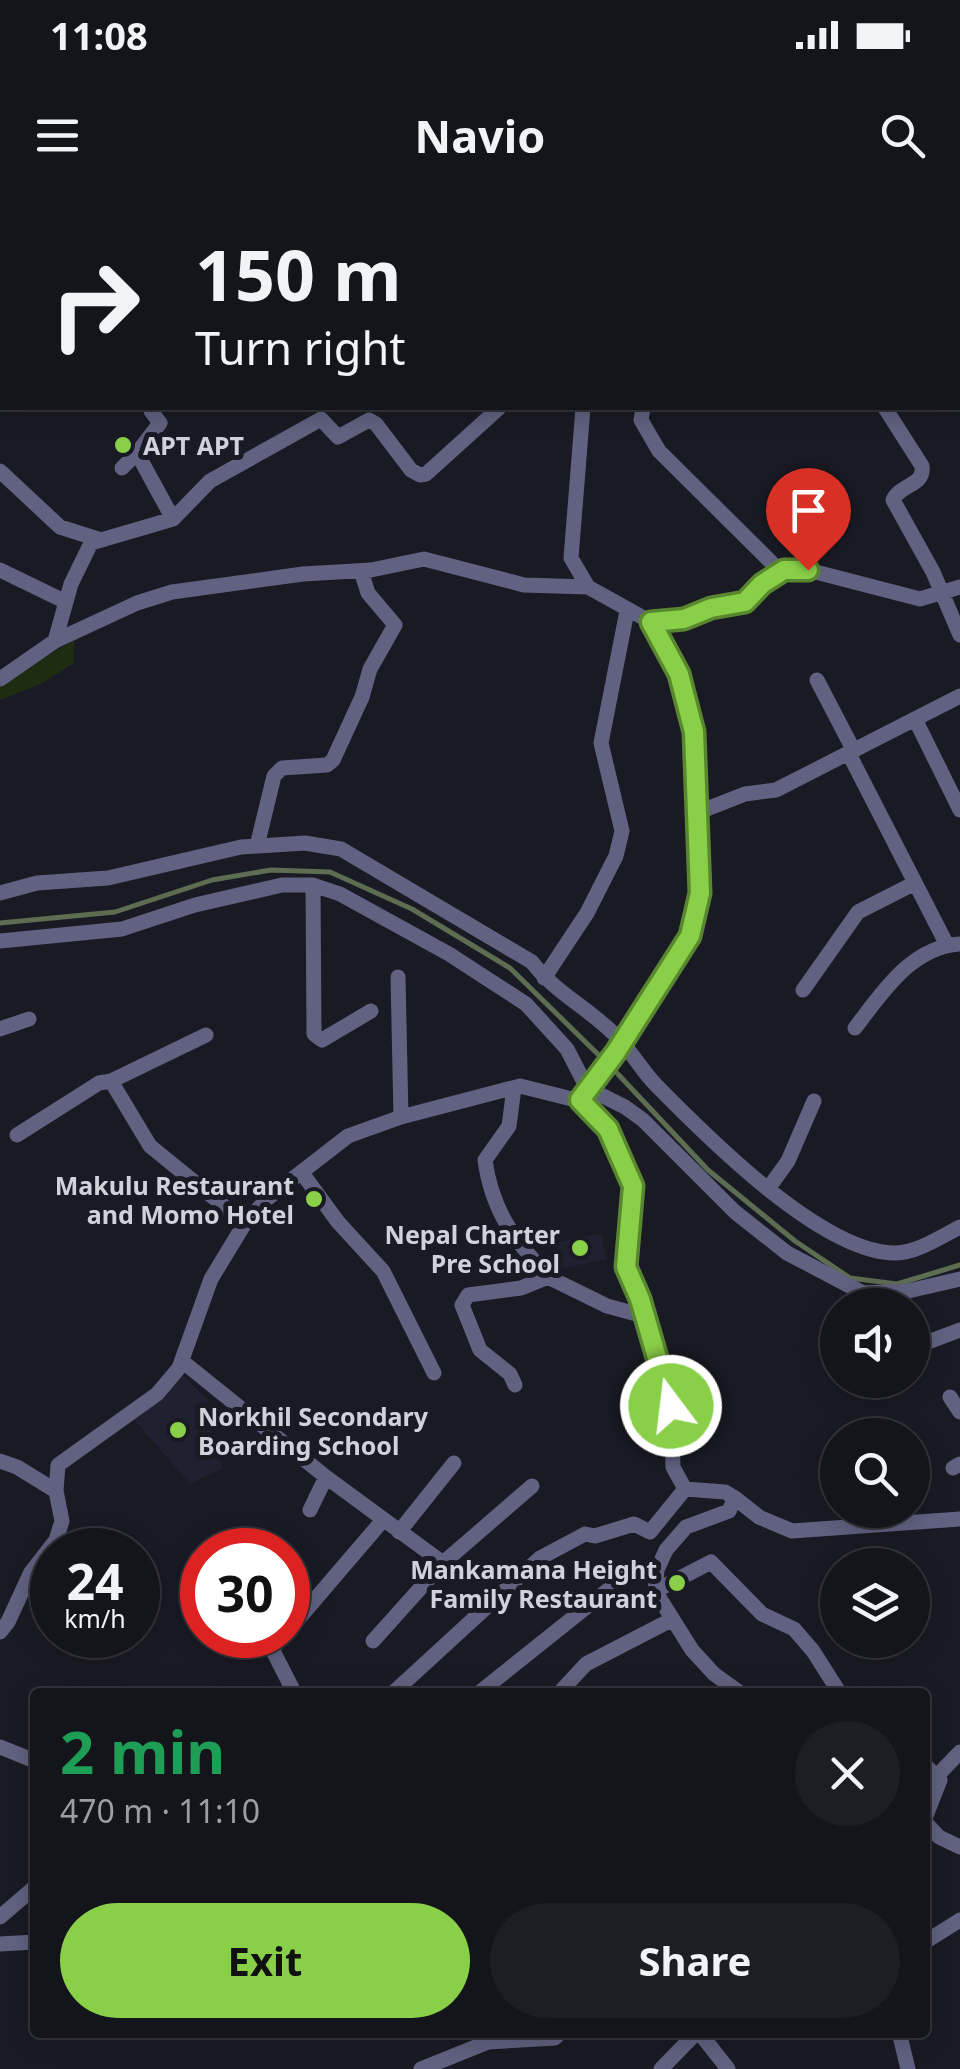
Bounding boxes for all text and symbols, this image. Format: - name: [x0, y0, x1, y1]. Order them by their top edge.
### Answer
- text: 11:08: [50, 9, 148, 61]
- text: Navio: [415, 105, 545, 166]
- icon: menu: [30, 108, 85, 163]
- icon: search: [875, 108, 930, 163]
- text: 150 m: [195, 226, 402, 322]
- icon: right: [30, 240, 160, 370]
- text: Turn right: [195, 317, 406, 378]
- place label: APT APT: [143, 428, 244, 462]
- marker: APT APT: [112, 434, 134, 456]
- pin: [766, 468, 851, 571]
- icon: arrive: [781, 483, 836, 538]
- place label: Makulu Restaurant and Momo Hotel: [55, 1168, 294, 1231]
- marker: Makulu Restaurant and Momo Hotel: [303, 1188, 325, 1210]
- place label: Nepal Charter Pre School: [385, 1217, 560, 1280]
- marker: Nepal Charter Pre School: [569, 1237, 591, 1259]
- map controls: [820, 1288, 930, 1658]
- button: sound: [820, 1288, 930, 1398]
- position arrow: [619, 1354, 723, 1458]
- place label: Norkhil Secondary Boarding School: [198, 1399, 429, 1462]
- button: search: [820, 1418, 930, 1528]
- marker: Norkhil Secondary Boarding School: [167, 1419, 189, 1441]
- speed limit sign: 30: [180, 1528, 310, 1658]
- text: 24: [66, 1547, 124, 1615]
- button: layers: [820, 1548, 930, 1658]
- place label: Mankamana Height Family Restaurant: [410, 1552, 657, 1615]
- marker: Mankamana Height Family Restaurant: [666, 1572, 688, 1594]
- text: km/h: [64, 1601, 126, 1635]
- text: 2 min: [60, 1710, 225, 1792]
- button: close: [795, 1721, 900, 1826]
- text: 470 m · 11:10: [60, 1789, 260, 1832]
- button: Exit: [60, 1903, 470, 2018]
- button: Share: [490, 1903, 900, 2018]

